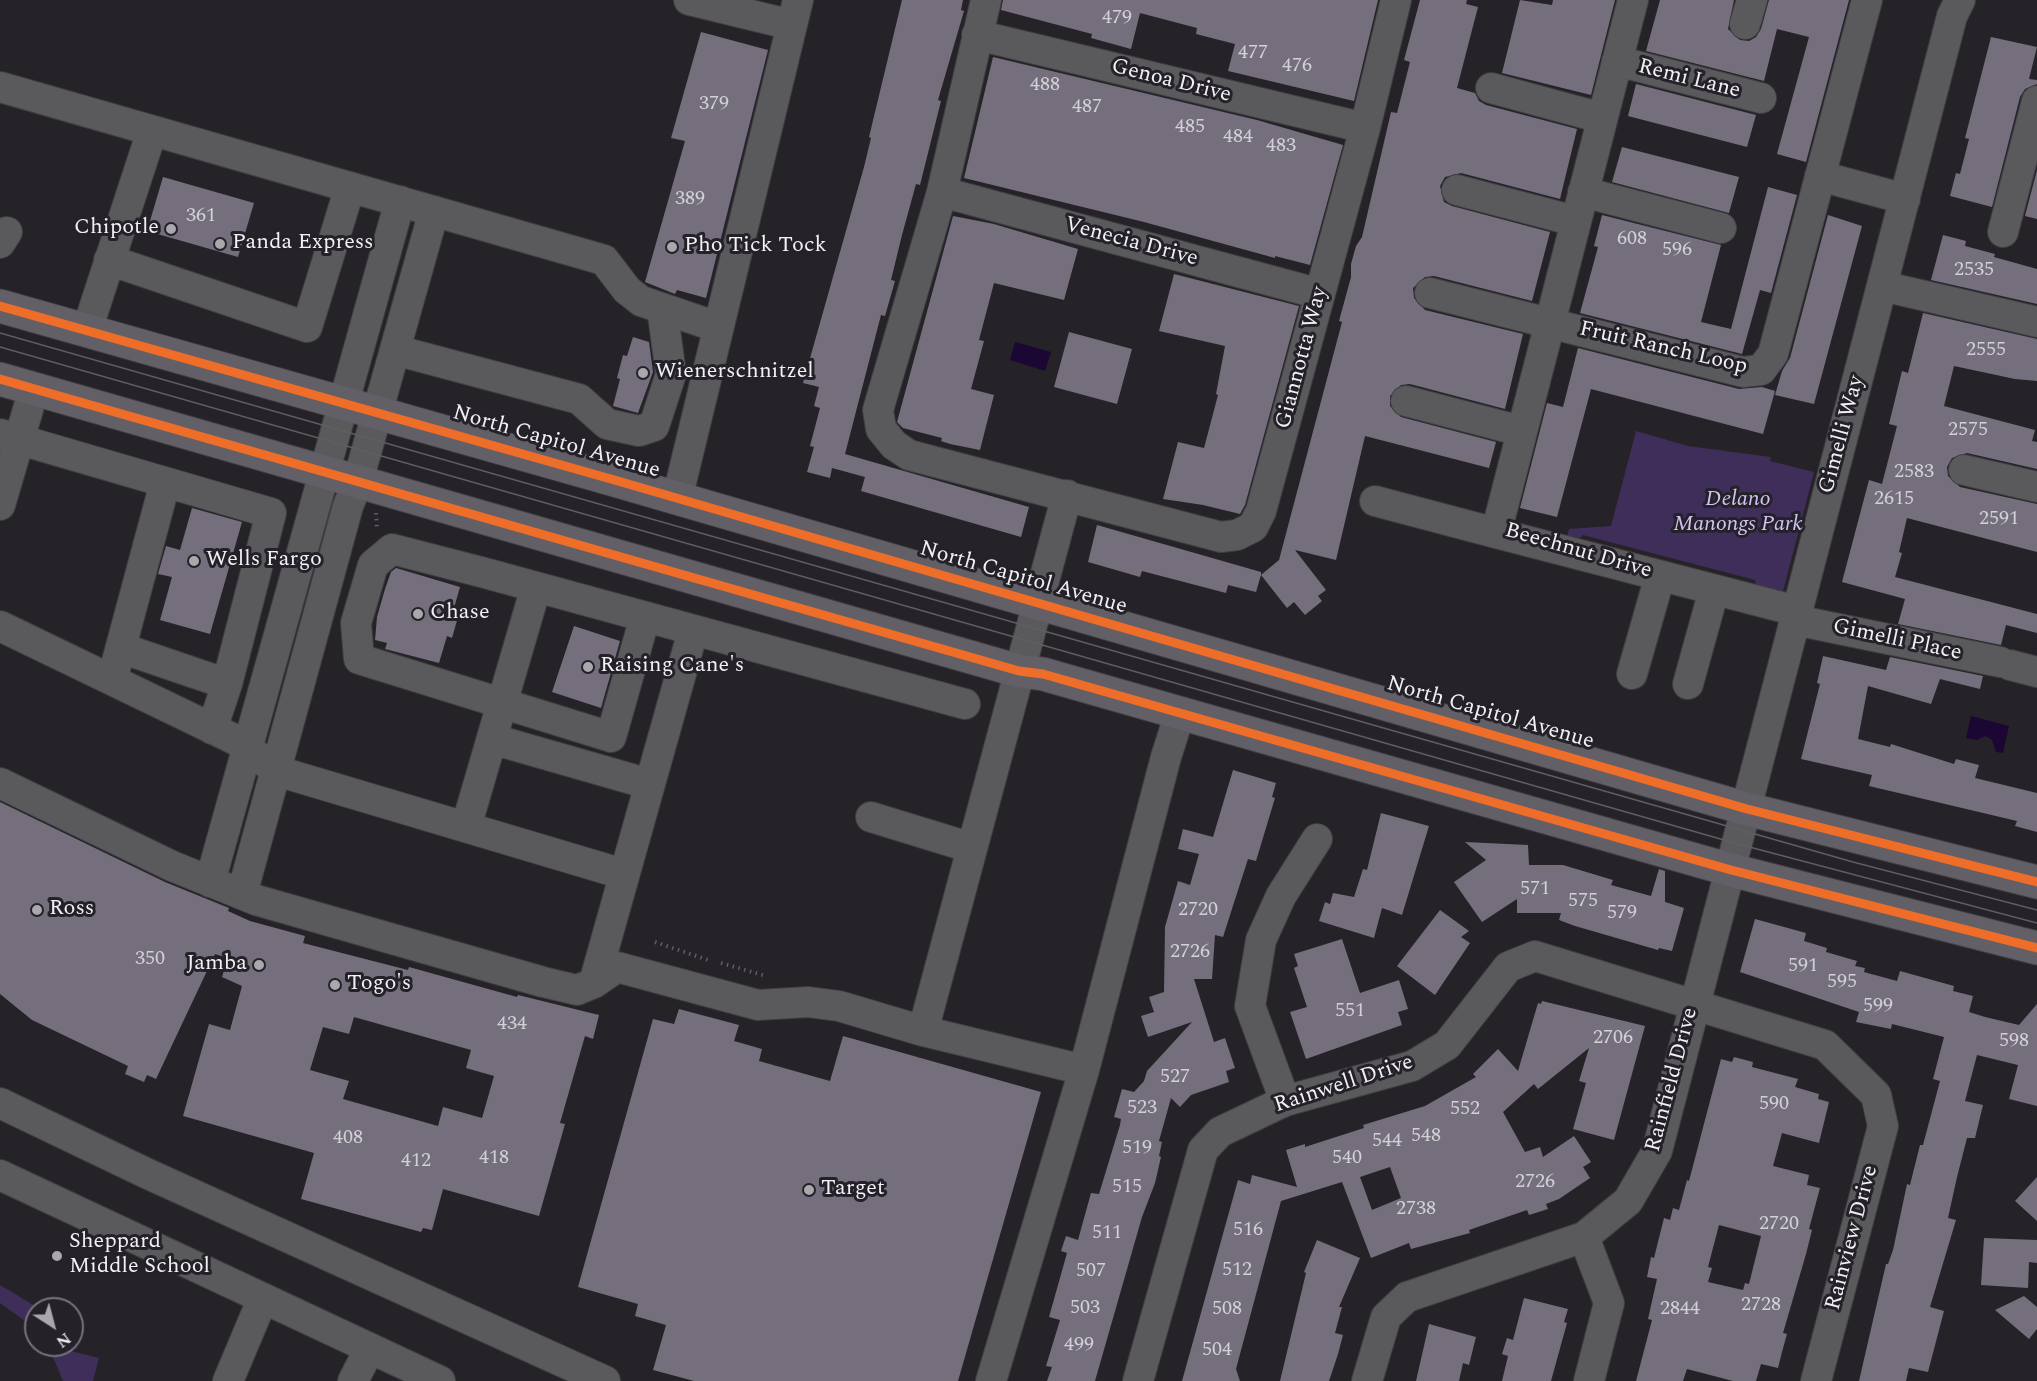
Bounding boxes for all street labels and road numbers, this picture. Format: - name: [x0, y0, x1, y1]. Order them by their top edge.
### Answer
- street label: Genoa Drive: [1108, 54, 1234, 110]
- street label: Remi Lane: [1635, 55, 1743, 105]
- street label: Venecia Drive: [1061, 213, 1201, 273]
- street label: Giannotta Way: [1271, 284, 1335, 432]
- street label: Fruit Ranch Loop: [1576, 317, 1750, 381]
- street label: Gimelli Way: [1815, 373, 1871, 497]
- street label: North Capitol Avenue: [449, 401, 663, 485]
- street label: Beechnut Drive: [1501, 518, 1655, 586]
- street label: North Capitol Avenue: [916, 537, 1130, 621]
- street label: Gimelli Place: [1830, 614, 1964, 668]
- street label: North Capitol Avenue: [1383, 672, 1597, 756]
- street label: Rainfield Drive: [1641, 1005, 1705, 1155]
- street label: Rainwell Drive: [1271, 1050, 1417, 1120]
- street label: Rainview Drive: [1821, 1163, 1885, 1313]

